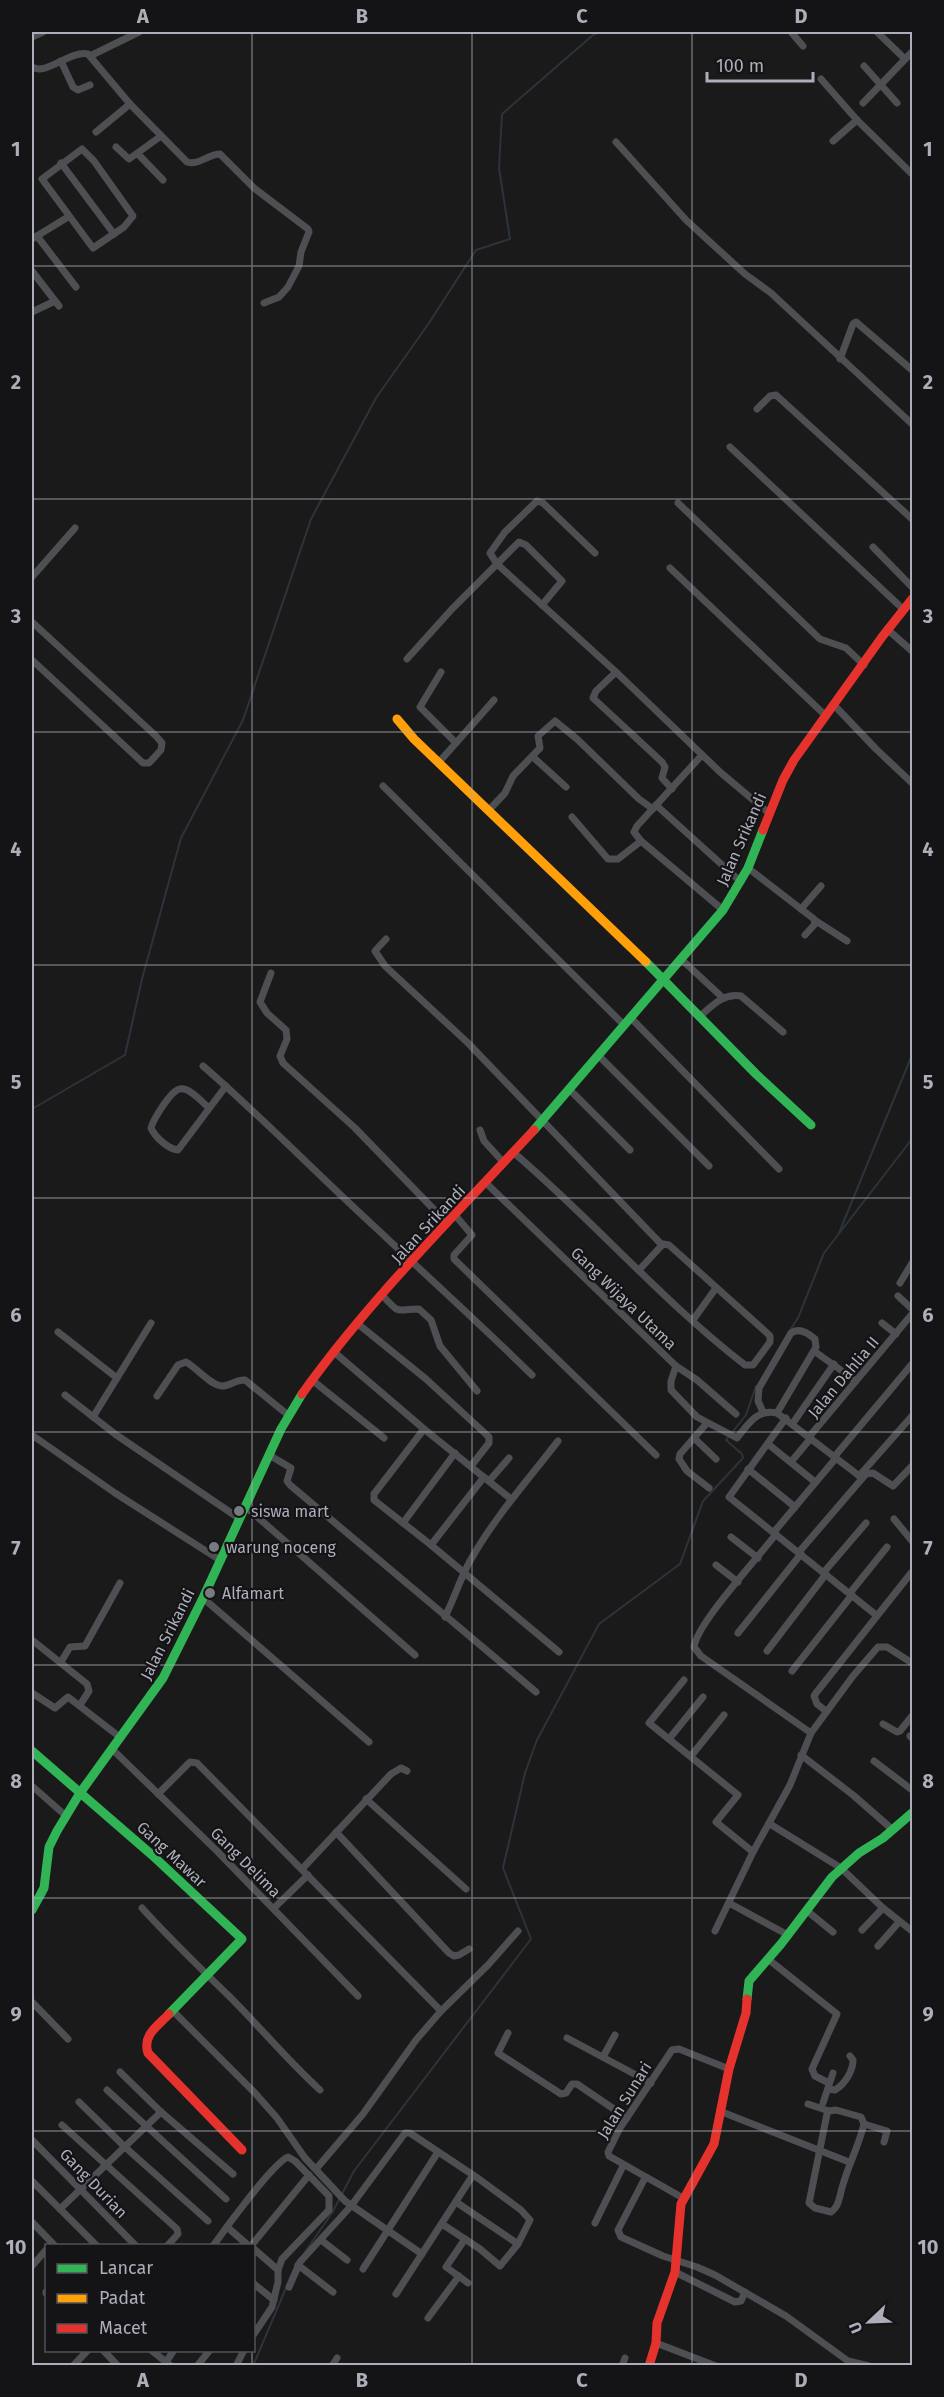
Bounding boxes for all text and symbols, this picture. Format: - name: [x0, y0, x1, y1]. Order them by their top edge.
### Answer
- text: A: [136, 4, 150, 28]
- text: B: [356, 4, 368, 28]
- text: C: [576, 4, 588, 28]
- text: D: [794, 4, 808, 28]
- scale bar: [707, 45, 814, 83]
- text: 100 m: [716, 55, 764, 77]
- text: 1: [11, 137, 21, 161]
- text: 1: [923, 137, 933, 161]
- text: 2: [11, 370, 21, 394]
- text: 2: [923, 370, 933, 394]
- text: 3: [10, 604, 21, 628]
- text: 3: [922, 604, 933, 628]
- street label: Jalan Srikandi: [712, 790, 770, 889]
- text: 4: [10, 837, 22, 861]
- text: 4: [922, 837, 934, 861]
- text: 5: [11, 1070, 22, 1094]
- text: 5: [923, 1070, 934, 1094]
- street label: Jalan Srikandi: [387, 1181, 469, 1267]
- street label: Gang Wijaya Utama: [567, 1243, 680, 1354]
- text: 6: [10, 1303, 22, 1327]
- text: 6: [922, 1303, 934, 1327]
- street label: Jalan Dahlia II: [804, 1333, 883, 1422]
- place label: siswa mart: [251, 1502, 329, 1521]
- marker: siswa mart: [232, 1504, 246, 1518]
- text: 7: [11, 1536, 21, 1560]
- text: 7: [923, 1536, 933, 1560]
- place label: warung noceng: [226, 1538, 337, 1557]
- marker: warung noceng: [207, 1540, 221, 1554]
- place label: Alfamart: [222, 1584, 284, 1603]
- street label: Jalan Srikandi: [136, 1585, 199, 1683]
- marker: Alfamart: [203, 1586, 217, 1600]
- text: 8: [10, 1769, 22, 1793]
- text: 8: [922, 1769, 934, 1793]
- street label: Gang Mawar: [133, 1817, 211, 1892]
- street label: Gang Delima: [207, 1823, 285, 1901]
- text: 9: [10, 2002, 22, 2026]
- text: 9: [922, 2002, 934, 2026]
- street label: Jalan Sunari: [593, 2058, 656, 2142]
- street label: Gang Durian: [56, 2145, 131, 2222]
- text: 10: [6, 2235, 26, 2259]
- text: 10: [918, 2235, 938, 2259]
- legend: [45, 2244, 255, 2352]
- text: Lancar: [99, 2257, 153, 2279]
- text: Padat: [99, 2287, 146, 2309]
- north arrow: [839, 2292, 899, 2352]
- text: Macet: [99, 2317, 148, 2339]
- text: U: [845, 2319, 866, 2336]
- text: A: [136, 2368, 150, 2392]
- text: B: [356, 2368, 368, 2392]
- text: C: [576, 2368, 588, 2392]
- text: D: [794, 2368, 808, 2392]

